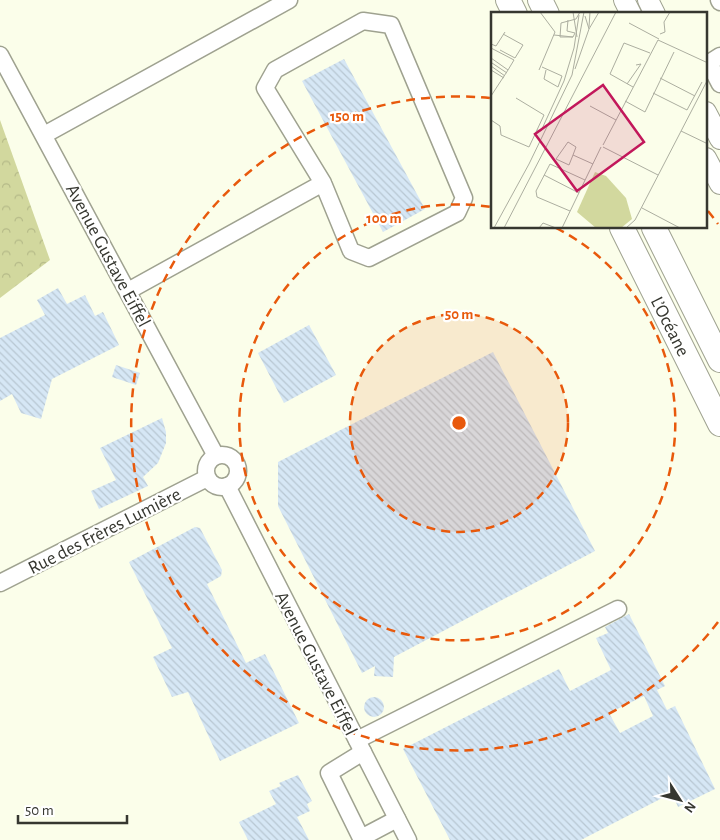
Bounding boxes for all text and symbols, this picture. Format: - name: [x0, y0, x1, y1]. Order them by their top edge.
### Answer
- inset map: [491, 12, 708, 229]
- text: 150 m: [330, 109, 364, 124]
- street label: Avenue Gustave Eiffel: [62, 181, 153, 330]
- text: 100 m: [366, 211, 402, 226]
- street label: L’Océane: [647, 294, 693, 360]
- text: 50 m: [445, 307, 473, 322]
- centre of rings: [450, 414, 468, 432]
- street label: Rue des Frères Lumière: [25, 485, 184, 578]
- street label: Avenue Gustave Eiffel: [271, 589, 360, 739]
- north arrow: [655, 775, 705, 825]
- scale bar: [18, 792, 126, 824]
- text: N: [681, 799, 698, 815]
- text: 50 m: [25, 803, 54, 818]

